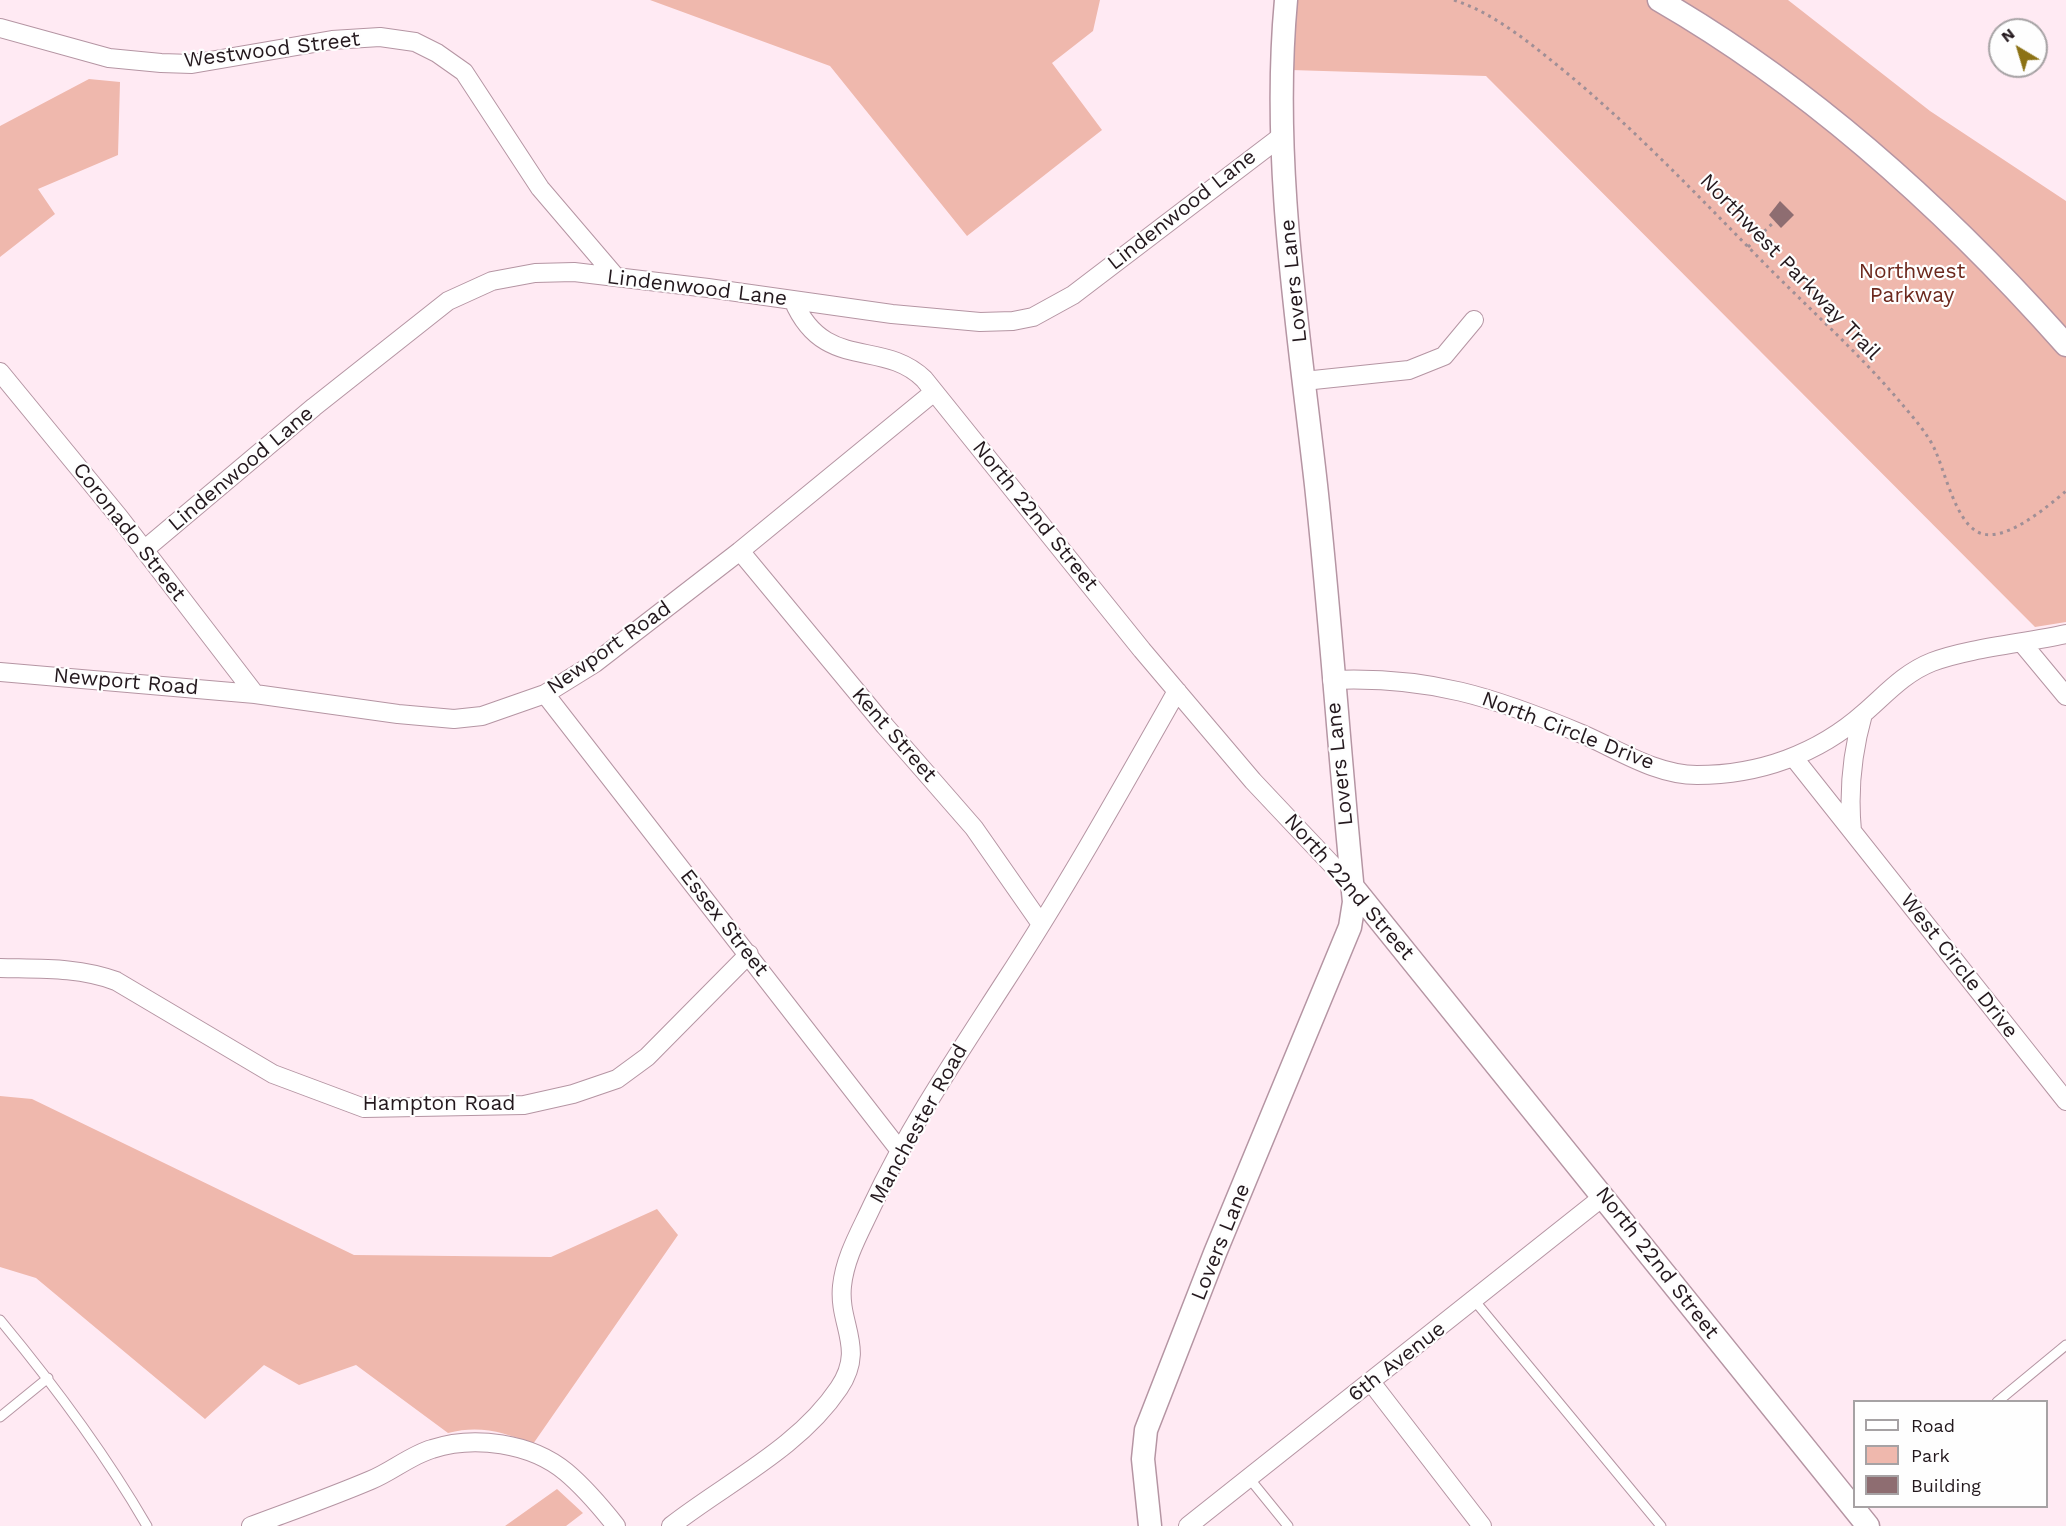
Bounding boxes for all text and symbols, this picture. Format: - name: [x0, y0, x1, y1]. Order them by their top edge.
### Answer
- north arrow: [1988, 18, 2048, 78]
- text: N: [1997, 24, 2018, 46]
- street label: Westwood Street: [182, 27, 362, 73]
- street label: Lindenwood Lane: [1103, 144, 1261, 276]
- street label: Northwest Parkway Trail: [1694, 169, 1886, 365]
- street label: Lovers Lane: [1275, 218, 1313, 344]
- park label: Northwest Parkway: [1859, 259, 1965, 309]
- street label: Lindenwood Lane: [605, 264, 789, 312]
- street label: Lindenwood Lane: [163, 401, 319, 537]
- street label: North 22nd Street: [967, 436, 1103, 596]
- street label: Coronado Street: [67, 458, 191, 606]
- street label: Newport Road: [542, 596, 676, 700]
- street label: Newport Road: [52, 663, 200, 701]
- street label: Kent Street: [846, 683, 942, 787]
- street label: North Circle Drive: [1478, 687, 1658, 775]
- street label: Lovers Lane: [1321, 701, 1359, 827]
- street label: North 22nd Street: [1279, 809, 1419, 965]
- street label: Essex Street: [674, 864, 774, 982]
- street label: West Circle Drive: [1895, 889, 2023, 1043]
- street label: Manchester Road: [865, 1040, 973, 1208]
- street label: Hampton Road: [363, 1091, 515, 1117]
- street label: Lovers Lane: [1186, 1180, 1256, 1304]
- street label: North 22nd Street: [1590, 1182, 1724, 1344]
- street label: 6th Avenue: [1344, 1316, 1450, 1408]
- legend: [1853, 1400, 2048, 1508]
- text: Road: [1911, 1415, 1955, 1436]
- text: Park: [1911, 1445, 1950, 1466]
- text: Building: [1911, 1475, 1981, 1496]

